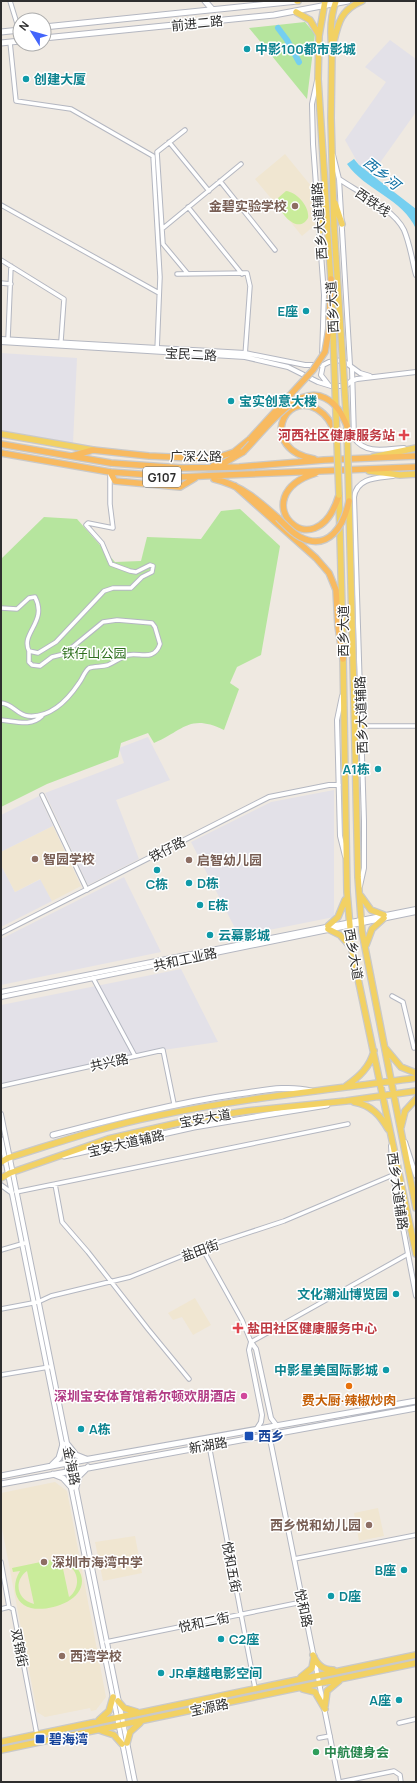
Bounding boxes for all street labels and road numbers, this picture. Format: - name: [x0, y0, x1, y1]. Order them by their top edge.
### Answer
- street label: 前进二路: [170, 11, 224, 35]
- street label: 西乡大道辅路: [307, 181, 331, 261]
- street label: 西铁线: [352, 183, 394, 221]
- street label: 西乡大道: [322, 281, 342, 333]
- street label: 宝民二路: [165, 344, 217, 364]
- street label: 广深公路: [170, 447, 222, 465]
- road number: G107: [143, 467, 181, 487]
- street label: 西乡大道: [334, 605, 352, 657]
- street label: 西乡大道辅路: [351, 676, 371, 754]
- street label: 铁仔路: [146, 832, 188, 866]
- street label: 西乡大道: [341, 927, 367, 981]
- street label: 共和工业路: [151, 943, 219, 975]
- street label: 共兴路: [88, 1049, 130, 1075]
- street label: 宝安大道: [178, 1105, 232, 1131]
- street label: 宝安大道辅路: [86, 1125, 166, 1161]
- street label: 西乡大道辅路: [384, 1151, 412, 1231]
- street label: 盐田街: [179, 1235, 221, 1265]
- street label: 新湖路: [187, 1433, 229, 1457]
- street label: 金海路: [59, 1445, 85, 1487]
- street label: 悦和五街: [218, 1540, 246, 1594]
- street label: 悦和路: [291, 1587, 317, 1629]
- street label: 悦和二街: [177, 1608, 231, 1636]
- street label: 双锦街: [7, 1627, 33, 1669]
- street label: 宝源路: [188, 1694, 230, 1720]

